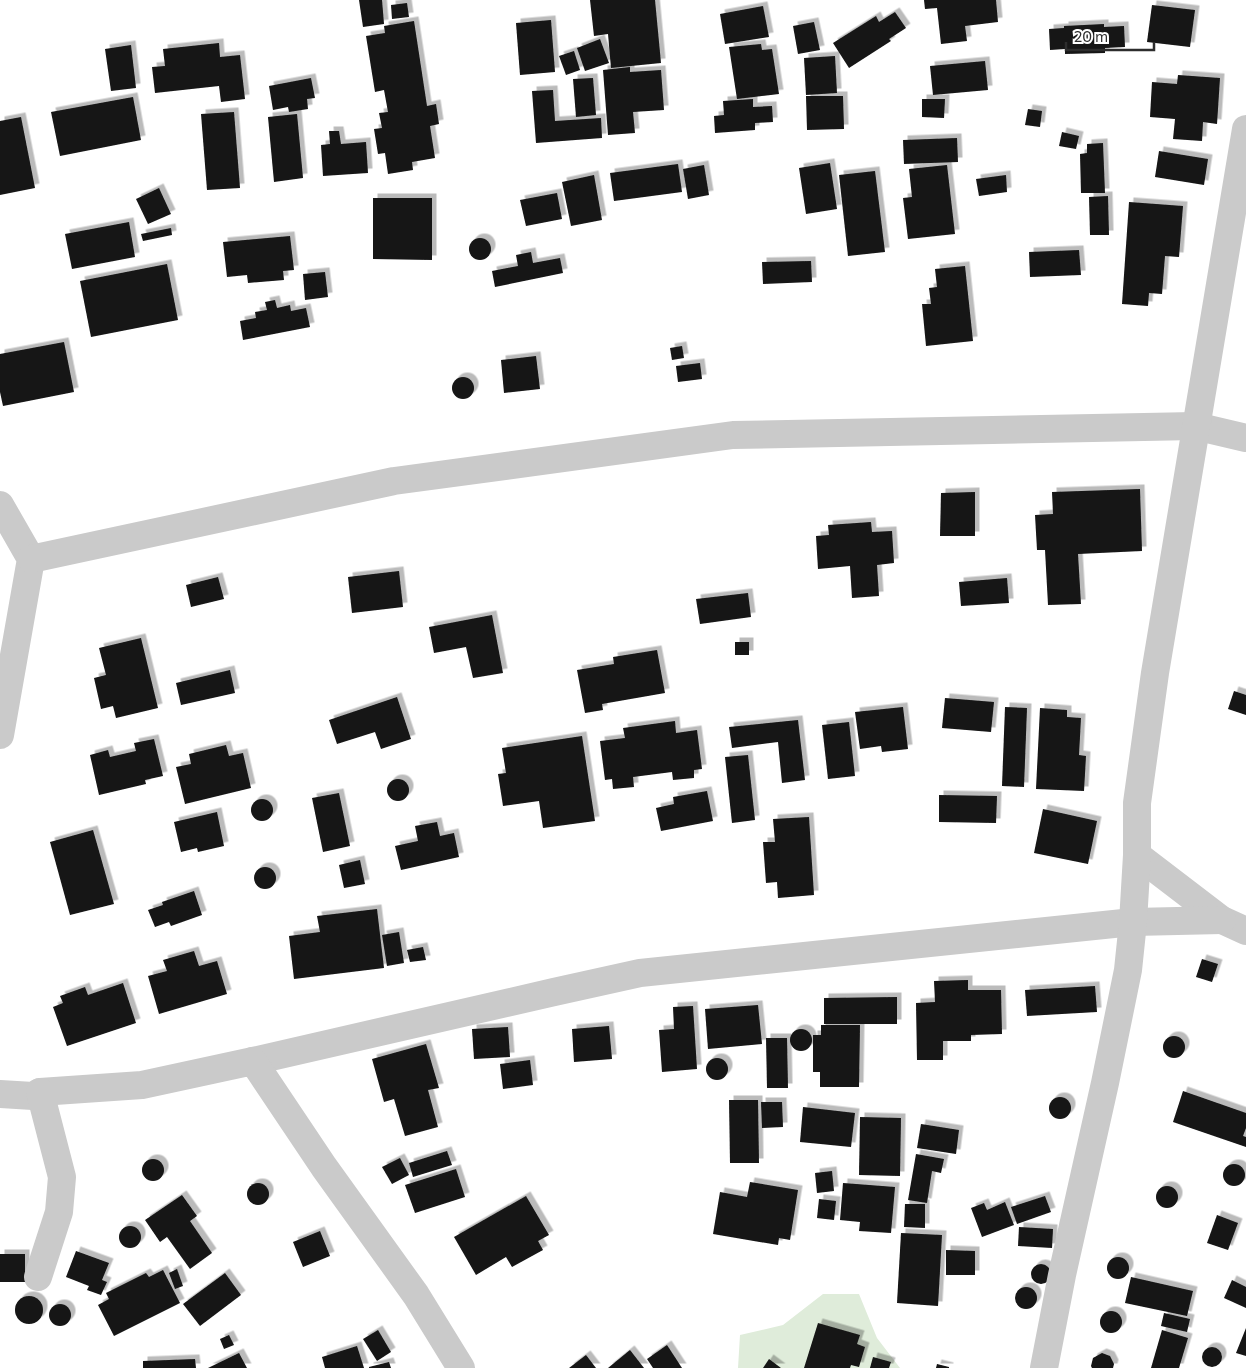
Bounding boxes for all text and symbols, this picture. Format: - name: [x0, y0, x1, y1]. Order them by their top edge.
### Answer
- scale bar: [1066, 20, 1154, 52]
- text: 20 m: [1074, 27, 1108, 45]

